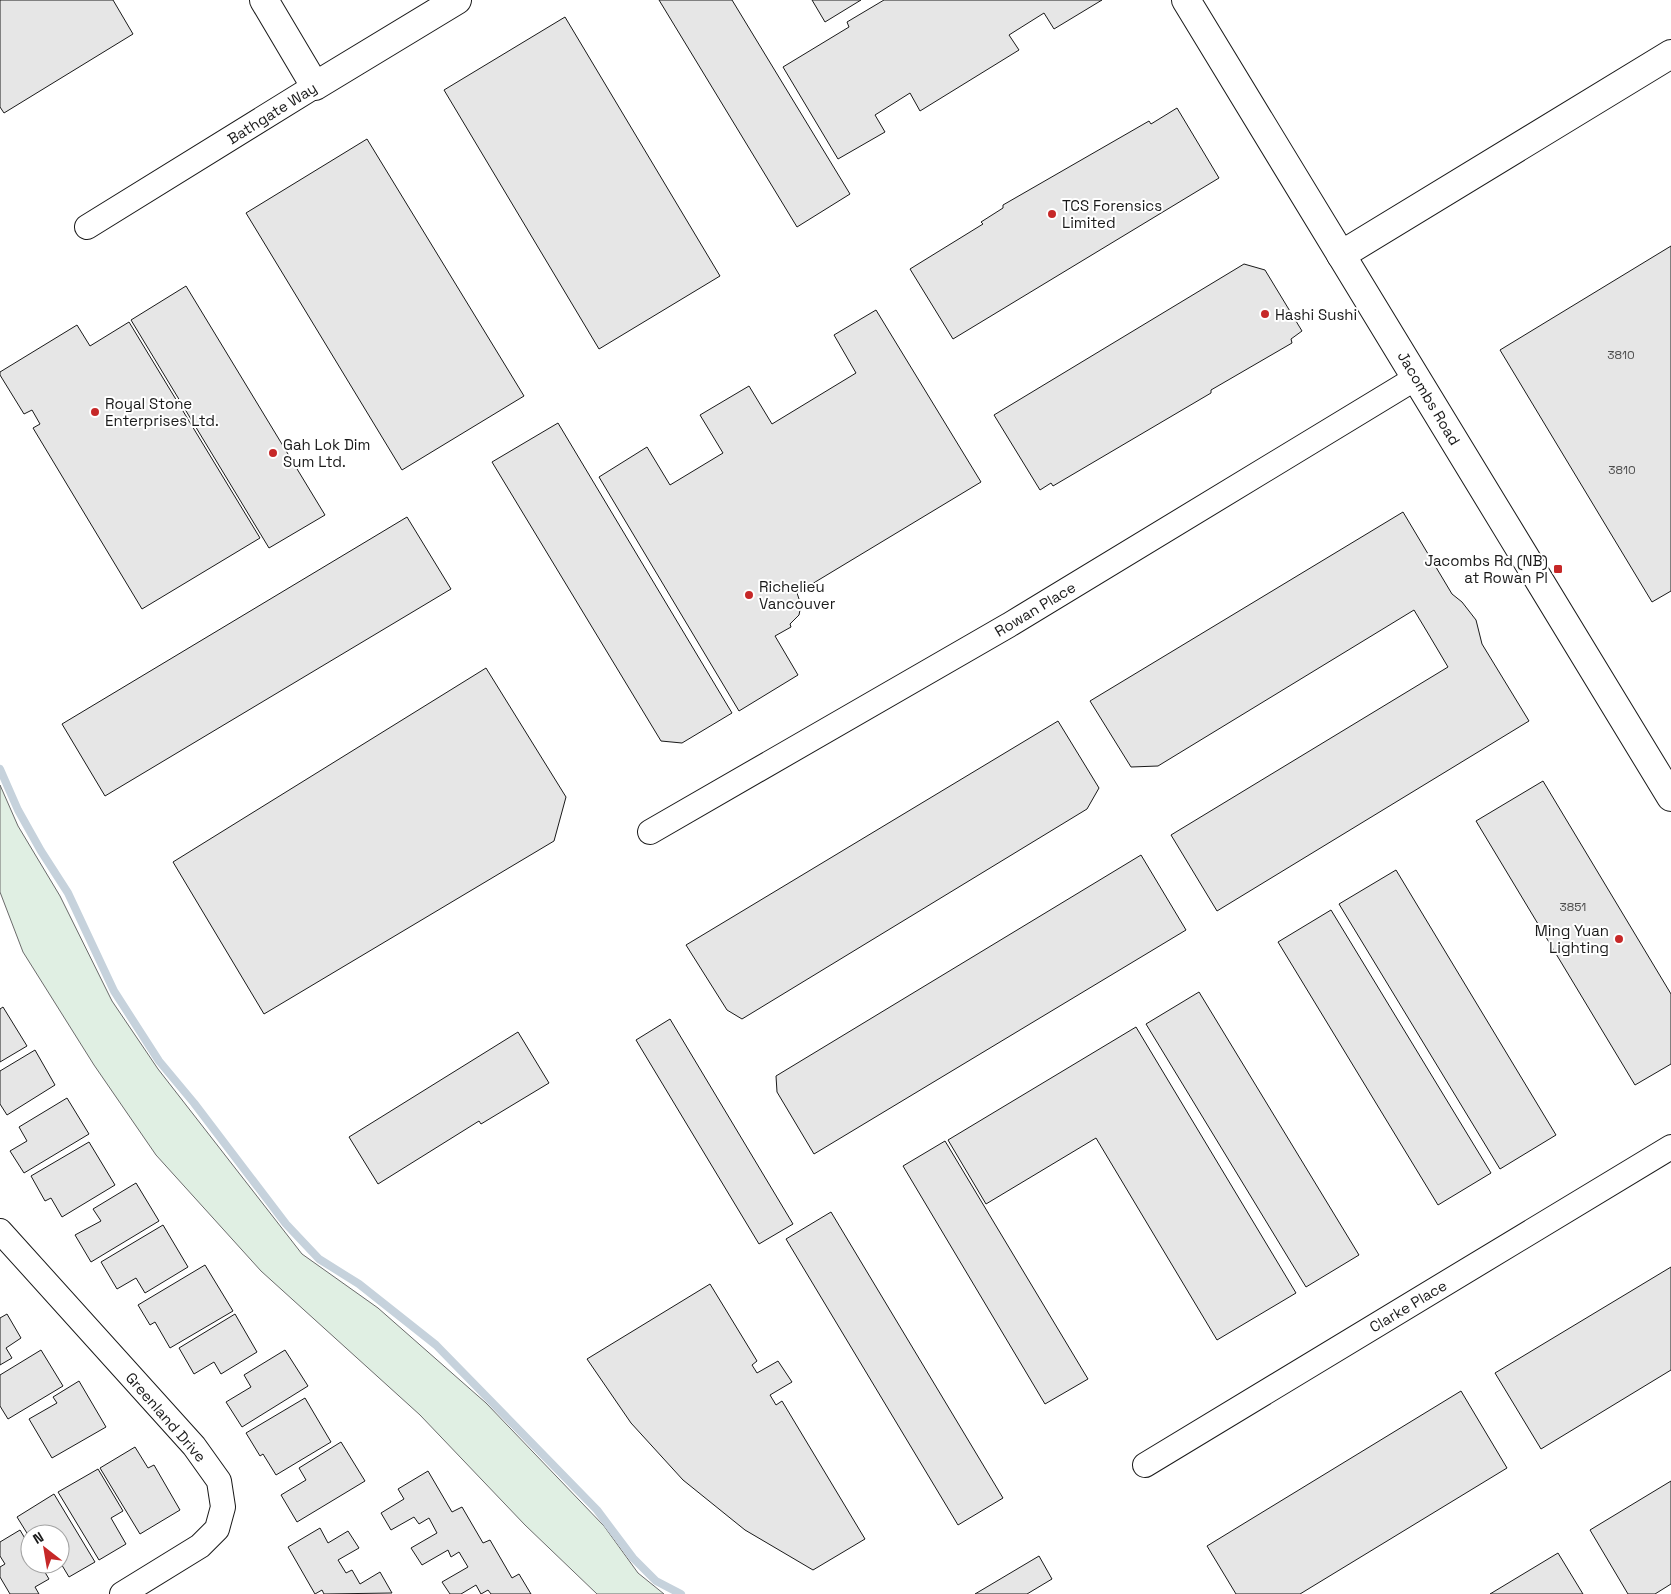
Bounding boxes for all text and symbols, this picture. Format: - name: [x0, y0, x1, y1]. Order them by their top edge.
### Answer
- street label: Bathgate Way: [224, 78, 320, 148]
- place label: TCS Forensics Limited: [1062, 196, 1162, 232]
- marker: TCS Forensics Limited: [1046, 208, 1058, 220]
- place label: Hashi Sushi: [1275, 305, 1357, 324]
- marker: Hashi Sushi: [1259, 308, 1271, 320]
- house number: 3810: [1607, 347, 1635, 363]
- street label: Jacombs Road: [1393, 348, 1465, 448]
- place label: Royal Stone Enterprises Ltd.: [105, 394, 219, 430]
- marker: Royal Stone Enterprises Ltd.: [89, 406, 101, 418]
- place label: Gah Lok Dim Sum Ltd.: [283, 435, 370, 471]
- marker: Gah Lok Dim Sum Ltd.: [267, 447, 279, 459]
- house number: 3810: [1608, 462, 1636, 478]
- place label: Jacombs Rd (NB) at Rowan Pl: [1424, 551, 1548, 587]
- marker: Jacombs Rd (NB) at Rowan Pl: [1552, 563, 1564, 575]
- place label: Richelieu Vancouver: [759, 577, 836, 613]
- street label: Rowan Place: [991, 577, 1079, 641]
- marker: Richelieu Vancouver: [743, 589, 755, 601]
- house number: 3851: [1560, 899, 1586, 915]
- place label: Ming Yuan Lighting: [1535, 921, 1609, 957]
- marker: Ming Yuan Lighting: [1613, 933, 1625, 945]
- street label: Clarke Place: [1366, 1275, 1450, 1337]
- street label: Greenland Drive: [122, 1368, 210, 1466]
- north arrow: [20, 1524, 70, 1574]
- text: N: [30, 1528, 47, 1548]

